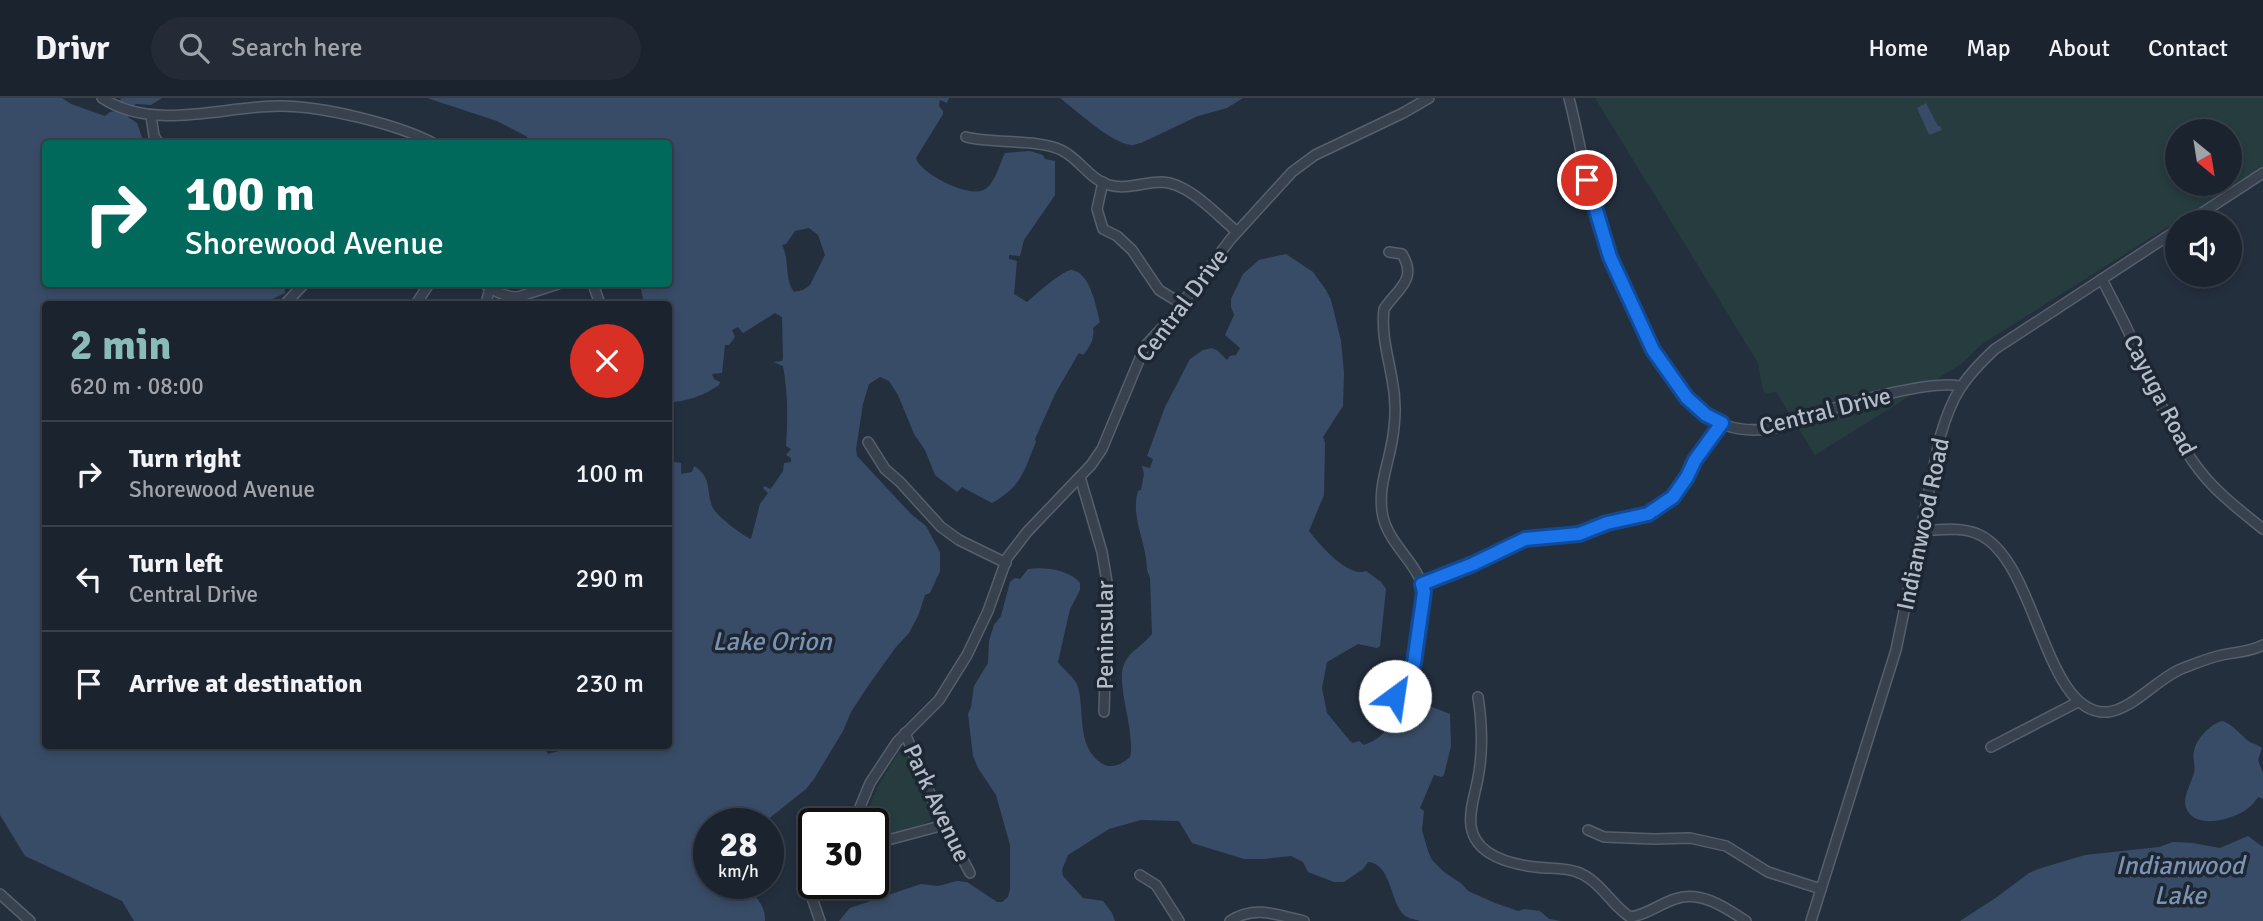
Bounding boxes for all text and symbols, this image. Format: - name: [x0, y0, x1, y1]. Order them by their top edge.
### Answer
- search box: [151, 17, 641, 80]
- text: Drivr: [35, 28, 109, 69]
- icon: search: [175, 29, 213, 67]
- text: Search here: [231, 32, 362, 64]
- text: Home: [1868, 33, 1928, 63]
- text: Map: [1966, 33, 2011, 63]
- text: About: [2049, 33, 2110, 63]
- text: Contact: [2148, 33, 2228, 63]
- north arrow: [2165, 119, 2242, 196]
- map controls: [2165, 119, 2242, 287]
- pin: [1557, 150, 1617, 210]
- icon: arrive: [1568, 161, 1606, 199]
- text: 100 m: [185, 164, 315, 224]
- icon: right: [70, 168, 161, 259]
- button: sound: [2165, 210, 2242, 287]
- text: Shorewood Avenue: [185, 224, 444, 263]
- street label: Central Drive: [1130, 242, 1234, 368]
- text: 2 min: [70, 320, 171, 371]
- button: close: [570, 324, 644, 398]
- street label: Cayuga Road: [2117, 329, 2203, 461]
- text: 620 m · 08:00: [70, 372, 204, 401]
- street label: Central Drive: [1756, 380, 1894, 442]
- street label: Indianwood Road: [1890, 435, 1956, 613]
- text: Turn right: [129, 443, 241, 475]
- icon: right: [70, 455, 108, 493]
- text: 100 m: [575, 458, 644, 490]
- text: Shorewood Avenue: [129, 475, 315, 504]
- text: Turn left: [129, 548, 223, 580]
- icon: left: [70, 560, 108, 598]
- text: 290 m: [575, 563, 644, 595]
- text: Central Drive: [129, 580, 258, 609]
- street label: Peninsular: [1090, 580, 1120, 690]
- water label: Lake Orion: [712, 626, 833, 658]
- position arrow: [1358, 659, 1432, 733]
- icon: arrive: [70, 665, 108, 703]
- text: Arrive at destination: [129, 668, 362, 700]
- text: 230 m: [575, 668, 644, 700]
- street label: Park Avenue: [897, 739, 977, 867]
- speed limit sign: 30: [798, 808, 889, 899]
- text: 28: [720, 823, 757, 866]
- water label: Indianwood Lake: [2116, 850, 2248, 912]
- text: km/h: [718, 860, 759, 882]

